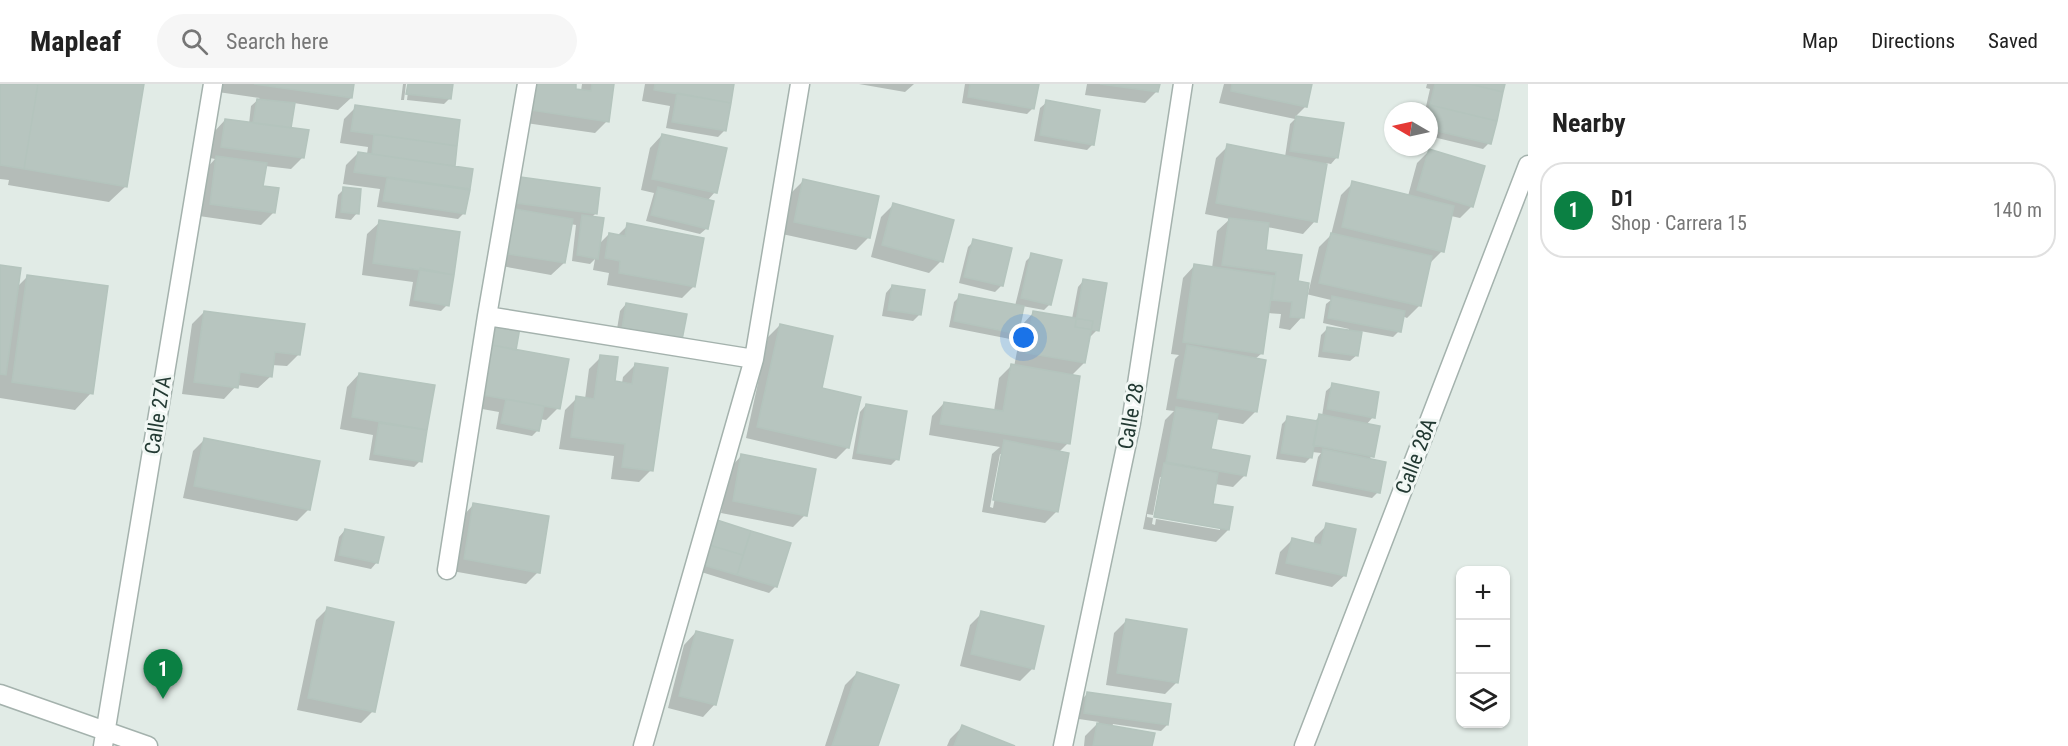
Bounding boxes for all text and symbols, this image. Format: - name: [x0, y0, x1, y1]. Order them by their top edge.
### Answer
- search box: [157, 14, 577, 68]
- text: Mapleaf: [30, 25, 121, 58]
- icon: search: [178, 25, 211, 58]
- text: Search here: [226, 29, 328, 54]
- text: Map: [1802, 29, 1838, 53]
- text: Directions: [1871, 29, 1955, 53]
- text: Saved: [1988, 29, 2038, 53]
- north arrow: [1384, 102, 1438, 156]
- text: Nearby: [1552, 108, 1626, 138]
- text: D1: [1611, 186, 1635, 211]
- text: 1: [1568, 198, 1579, 222]
- text: 140 m: [1993, 198, 2042, 222]
- text: Shop · Carrera 15: [1611, 211, 1747, 235]
- your location: [1009, 323, 1038, 352]
- street label: Calle 27A: [140, 374, 176, 456]
- street label: Calle 28: [1113, 381, 1149, 451]
- street label: Calle 28A: [1391, 415, 1441, 497]
- map controls: [1456, 566, 1510, 728]
- button: +: [1456, 566, 1510, 620]
- button: −: [1456, 620, 1510, 674]
- pin: 1: [144, 650, 182, 699]
- button: layers: [1456, 674, 1510, 728]

